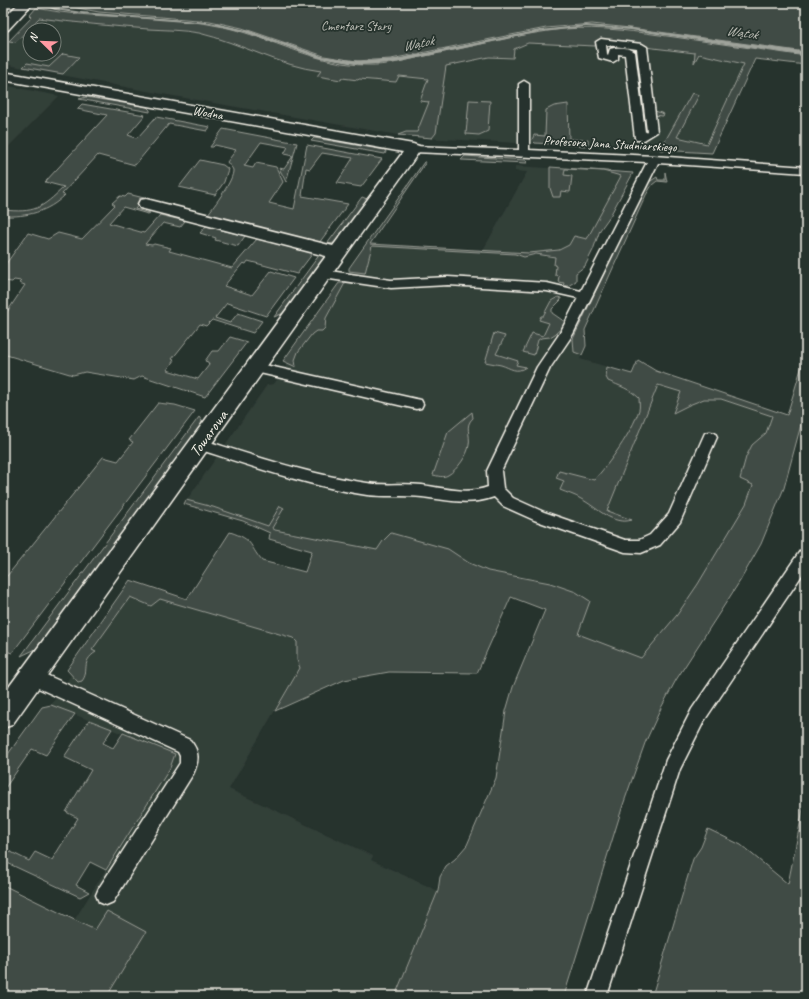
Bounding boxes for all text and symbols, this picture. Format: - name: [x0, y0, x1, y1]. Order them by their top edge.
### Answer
- park label: Cmentarz Stary: [321, 18, 393, 34]
- north arrow: [22, 22, 62, 62]
- water label: Wątok: [725, 22, 761, 43]
- text: N: [25, 30, 41, 44]
- water label: Wątok: [401, 31, 438, 55]
- street label: Wodna: [192, 102, 225, 124]
- street label: Profesora Jana Studniarskiego: [543, 133, 678, 156]
- street label: Towarowa: [185, 406, 233, 461]

